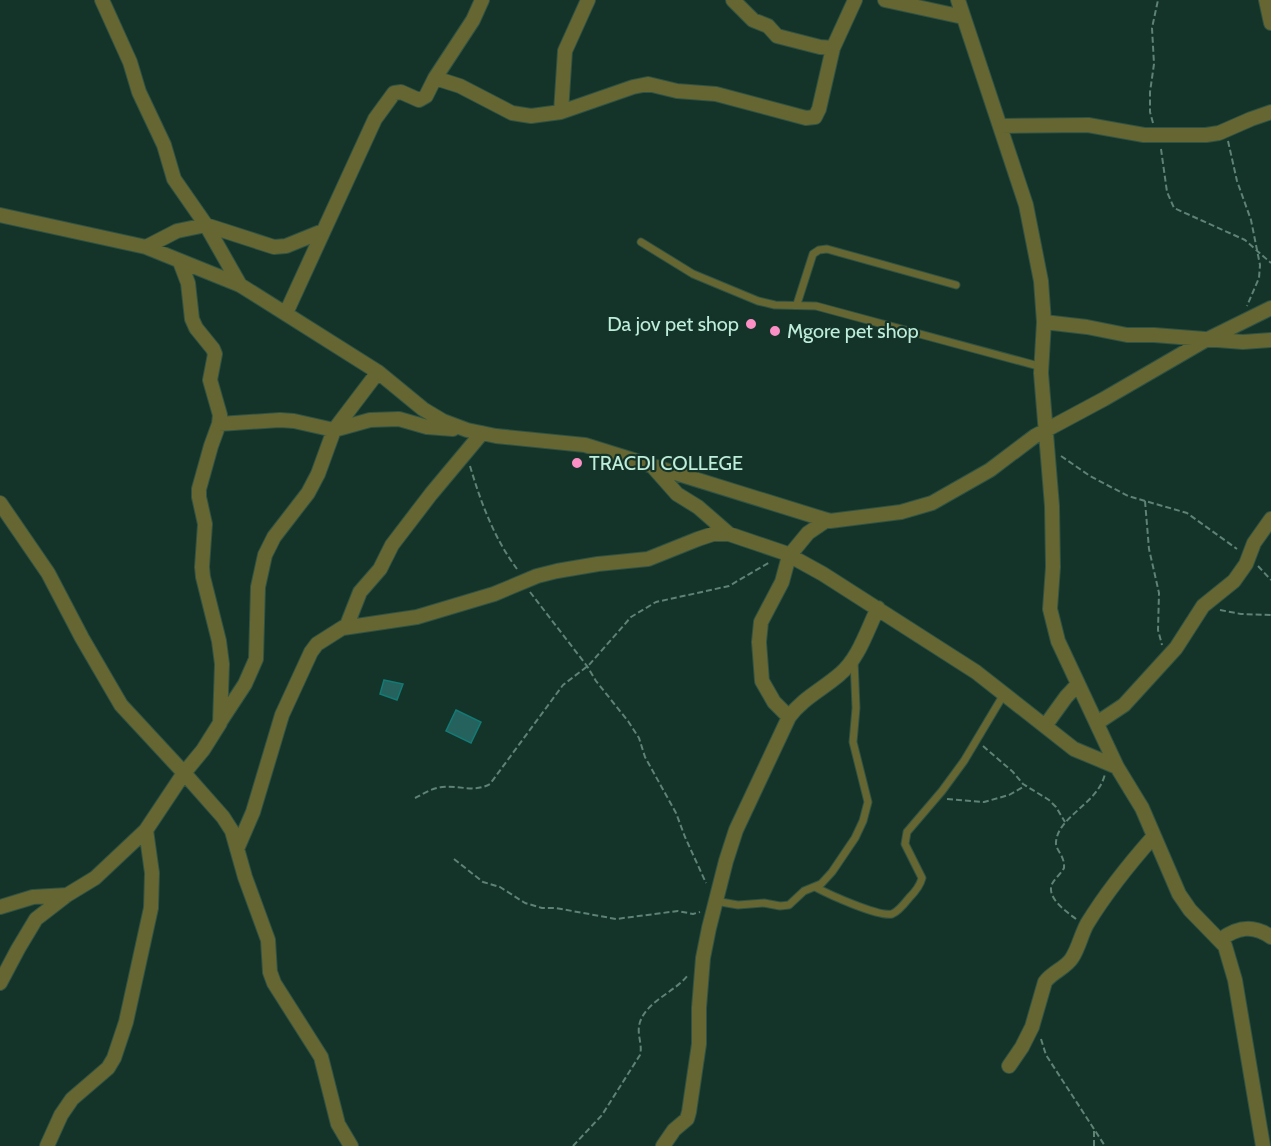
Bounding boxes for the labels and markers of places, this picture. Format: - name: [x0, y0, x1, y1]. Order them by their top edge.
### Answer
- place label: Da jov pet shop: [607, 312, 739, 336]
- marker: Da jov pet shop: [744, 317, 758, 331]
- place label: Mgore pet shop: [787, 319, 919, 343]
- marker: Mgore pet shop: [768, 324, 782, 338]
- place label: TRACDI COLLEGE: [589, 451, 743, 475]
- marker: TRACDI COLLEGE: [570, 456, 584, 470]

